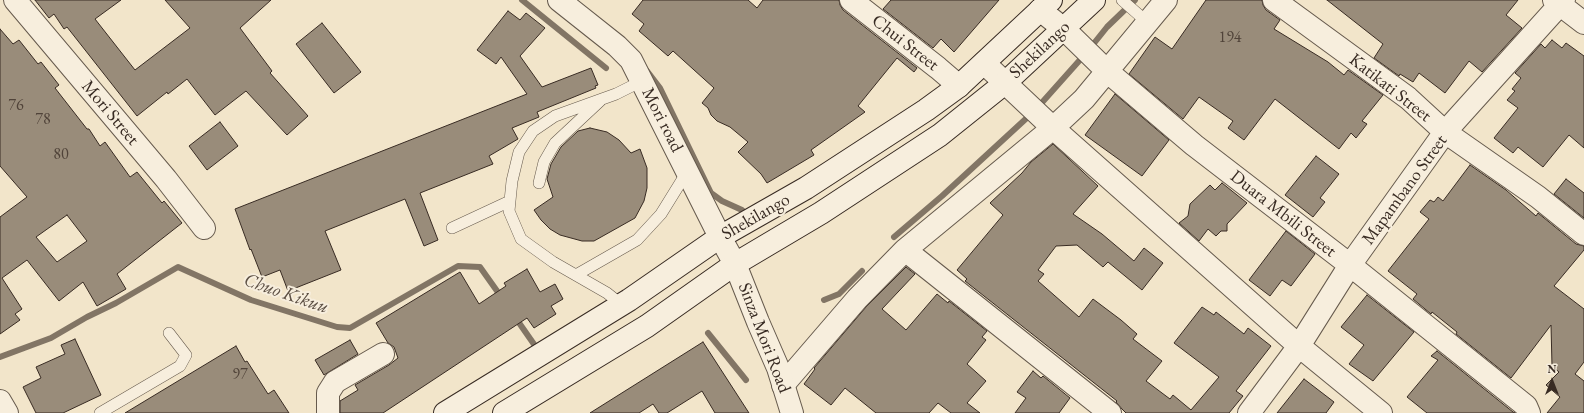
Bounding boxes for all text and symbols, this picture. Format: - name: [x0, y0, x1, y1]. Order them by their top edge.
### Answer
- street label: Chui Street: [867, 10, 943, 76]
- street label: Shekilango: [1005, 16, 1075, 84]
- house number: 194: [1218, 28, 1242, 48]
- street label: Katikati Street: [1345, 49, 1435, 127]
- street label: Mori Street: [77, 76, 143, 150]
- street label: Mori road: [637, 84, 687, 156]
- house number: 76: [8, 96, 24, 116]
- house number: 78: [35, 110, 51, 130]
- street label: Mapambano Street: [1358, 131, 1452, 249]
- house number: 80: [53, 145, 69, 165]
- street label: Duara Mbili Street: [1226, 166, 1340, 262]
- street label: Shekilango: [718, 189, 794, 245]
- water label: Chuo Kikuu: [241, 269, 331, 319]
- street label: Sinza Mori Road: [733, 280, 795, 396]
- north arrow: [1532, 361, 1572, 401]
- text: N: [1548, 362, 1556, 376]
- house number: 97: [232, 365, 248, 385]

